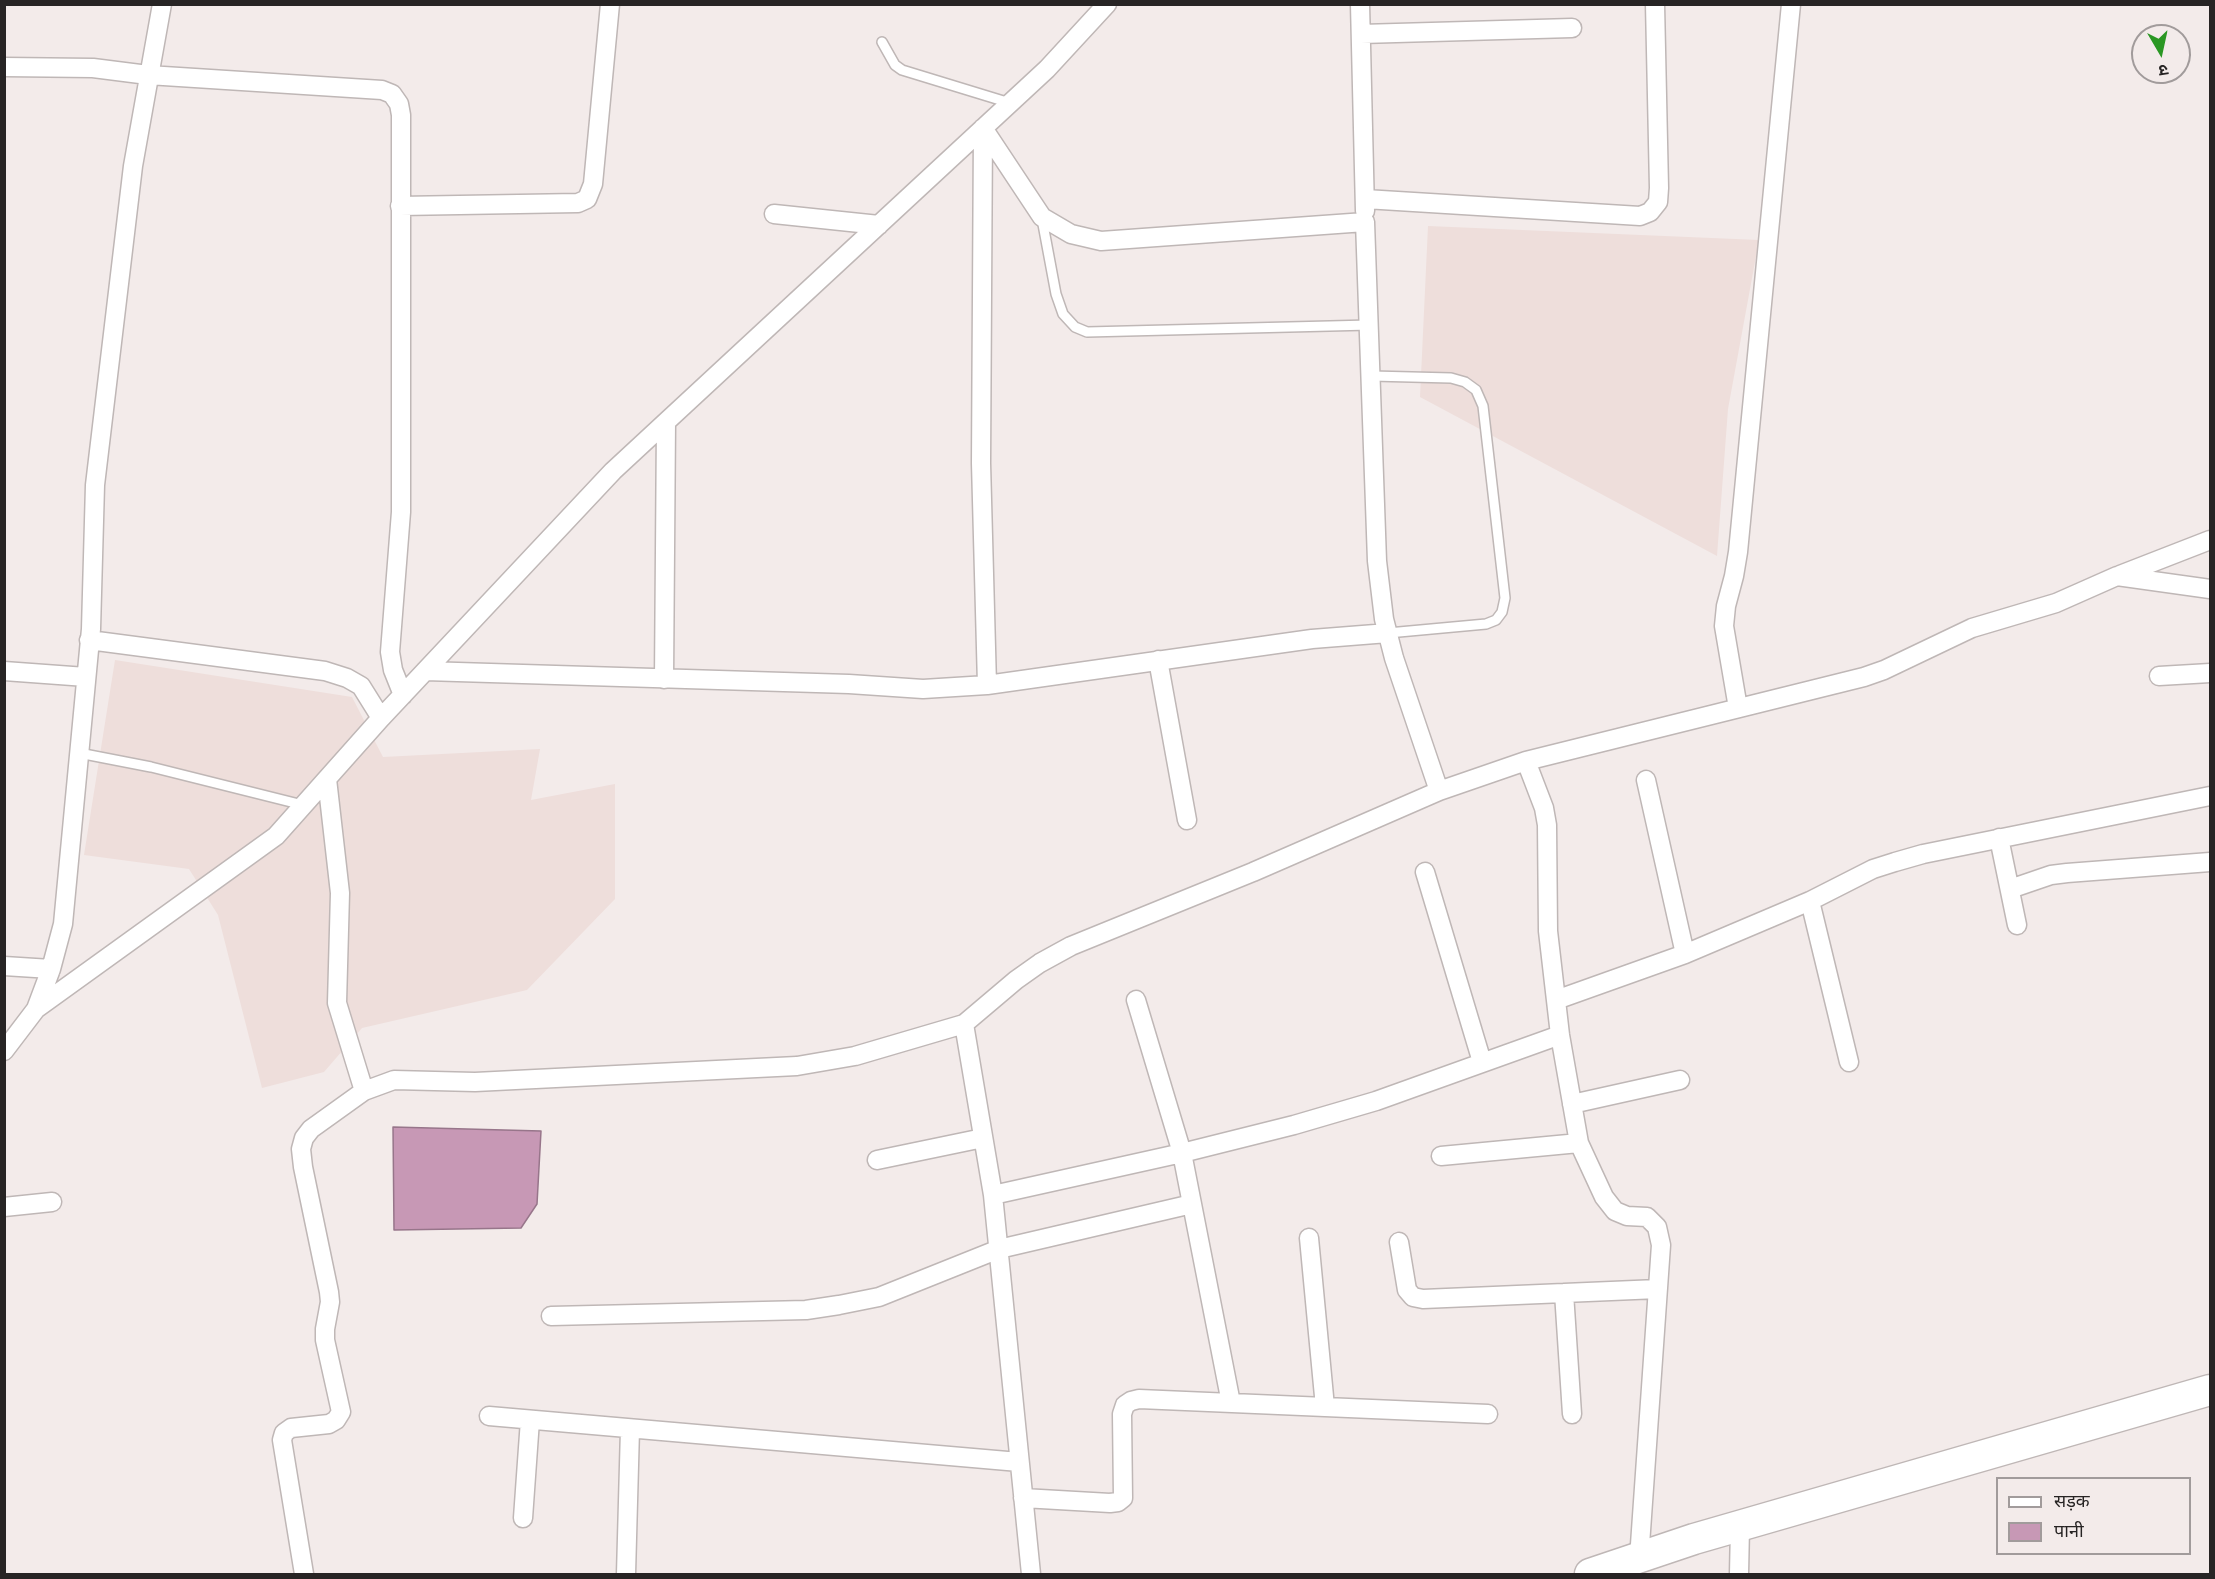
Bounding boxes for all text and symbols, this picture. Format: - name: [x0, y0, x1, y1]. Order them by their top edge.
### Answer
- north arrow: [2131, 24, 2191, 84]
- text: उ: [2157, 60, 2170, 80]
- legend: [1996, 1477, 2191, 1555]
- text: सड़क: [2054, 1490, 2090, 1511]
- text: पानी: [2054, 1520, 2084, 1541]

